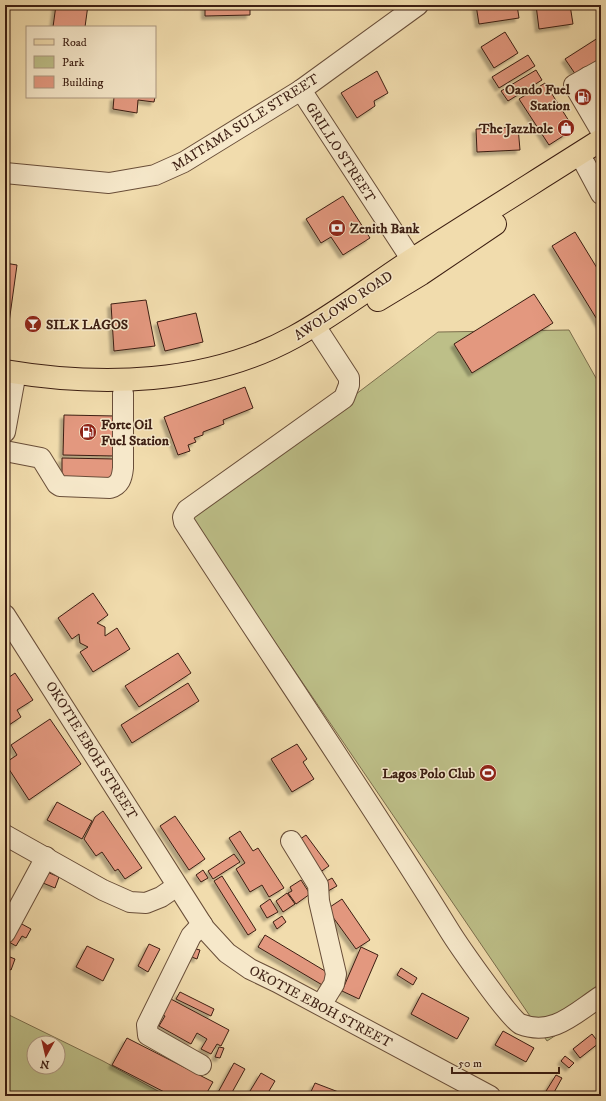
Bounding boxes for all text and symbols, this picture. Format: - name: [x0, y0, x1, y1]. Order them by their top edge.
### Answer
- legend: [26, 26, 156, 98]
- text: Road: [62, 35, 87, 50]
- text: Park: [62, 55, 84, 70]
- street label: MAITAMA SULE STREET: [169, 70, 323, 176]
- text: Building: [62, 75, 103, 90]
- place label: Oando Fuel Station: [505, 81, 571, 115]
- fuel station icon: Oando Fuel Station: [573, 87, 593, 107]
- street label: GRILLO STREET: [301, 99, 379, 206]
- shop icon: The Jazzhole: [556, 118, 576, 138]
- place label: The Jazzhole: [478, 120, 553, 138]
- bank icon: Zenith Bank: [327, 218, 347, 238]
- place label: Zenith Bank: [350, 220, 421, 238]
- street label: AWOLOWO ROAD: [291, 267, 397, 345]
- bar icon: SILK LAGOS: [23, 314, 43, 334]
- place label: SILK LAGOS: [46, 316, 128, 334]
- place label: Forte Oil Fuel Station: [101, 416, 170, 450]
- fuel station icon: Forte Oil Fuel Station: [78, 422, 98, 442]
- street label: OKOTIE EBOH STREET: [41, 678, 141, 823]
- sports icon: Lagos Polo Club: [478, 763, 498, 783]
- place label: Lagos Polo Club: [382, 765, 475, 783]
- street label: OKOTIE EBOH STREET: [246, 962, 396, 1052]
- north arrow: [26, 1035, 66, 1075]
- scale bar: [452, 1049, 559, 1075]
- text: N: [39, 1056, 50, 1071]
- text: 50 m: [458, 1056, 482, 1071]

